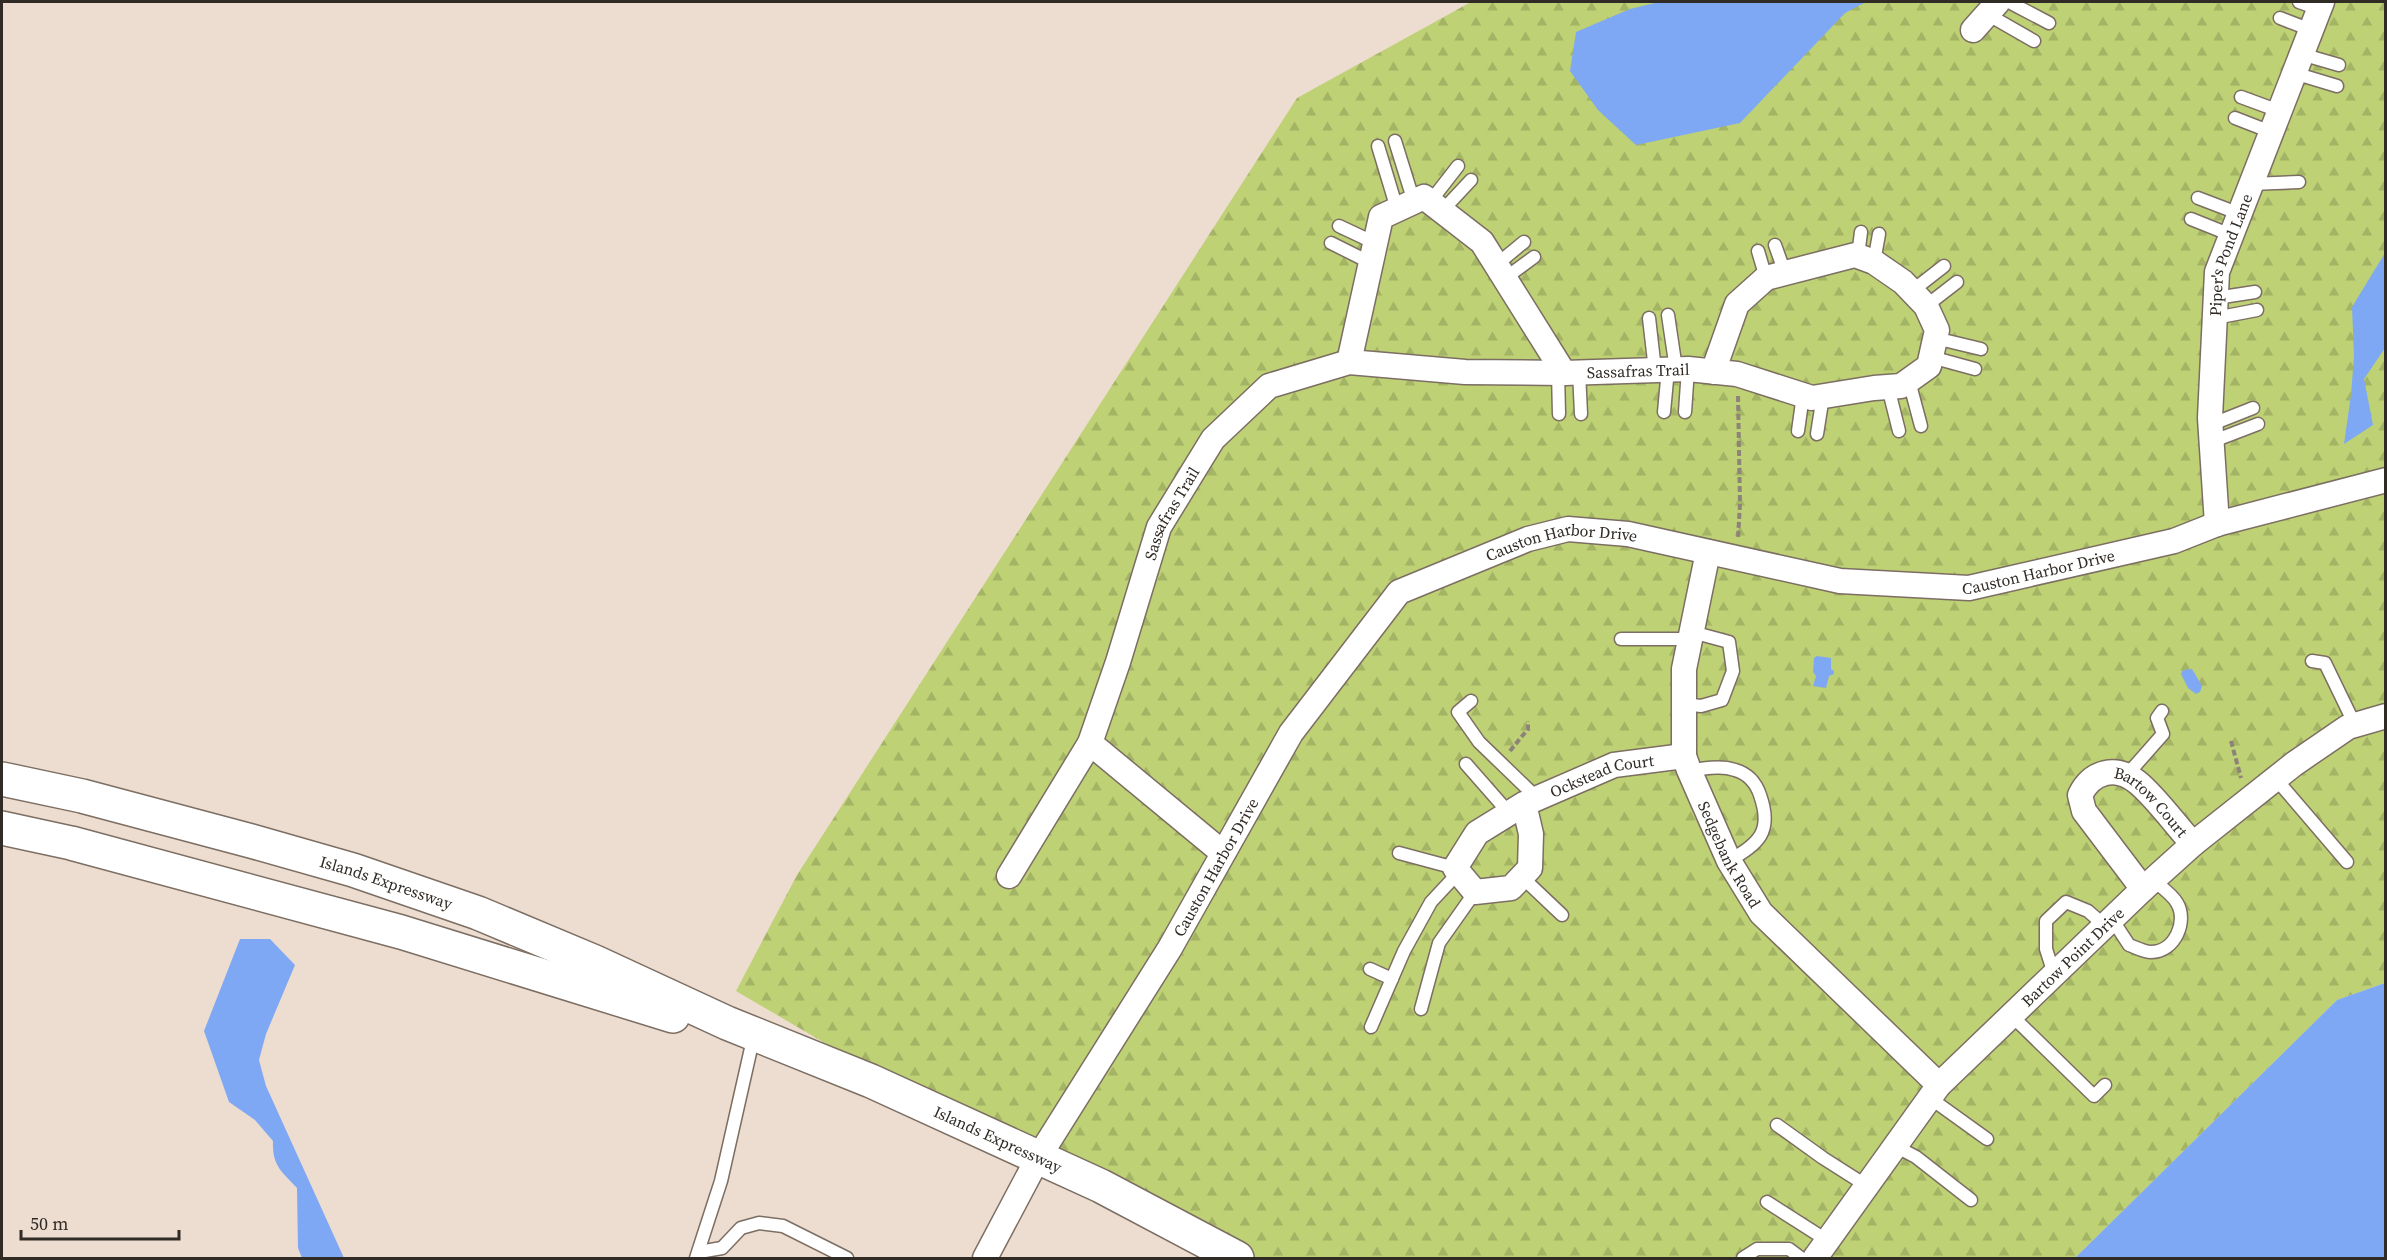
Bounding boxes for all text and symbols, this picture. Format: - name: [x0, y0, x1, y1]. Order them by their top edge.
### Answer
- street label: Piper's Pond Lane: [2204, 190, 2257, 317]
- street label: Sassafras Trail: [1586, 358, 1690, 383]
- street label: Sassafras Trail: [1139, 462, 1204, 563]
- street label: Causton Harbor Drive: [1482, 518, 1640, 566]
- street label: Causton Harbor Drive: [1962, 544, 2117, 599]
- street label: Ockstead Court: [1546, 749, 1656, 803]
- street label: Bartow Court: [2112, 761, 2194, 842]
- street label: Causton Harbor Drive: [1168, 794, 1263, 941]
- street label: Sedgebank Road: [1693, 798, 1766, 912]
- street label: Islands Expressway: [317, 850, 456, 915]
- street label: Bartow Point Drive: [2016, 902, 2129, 1011]
- street label: Islands Expressway: [930, 1100, 1066, 1178]
- scale bar: [21, 1203, 178, 1241]
- text: 50 m: [30, 1211, 68, 1236]

